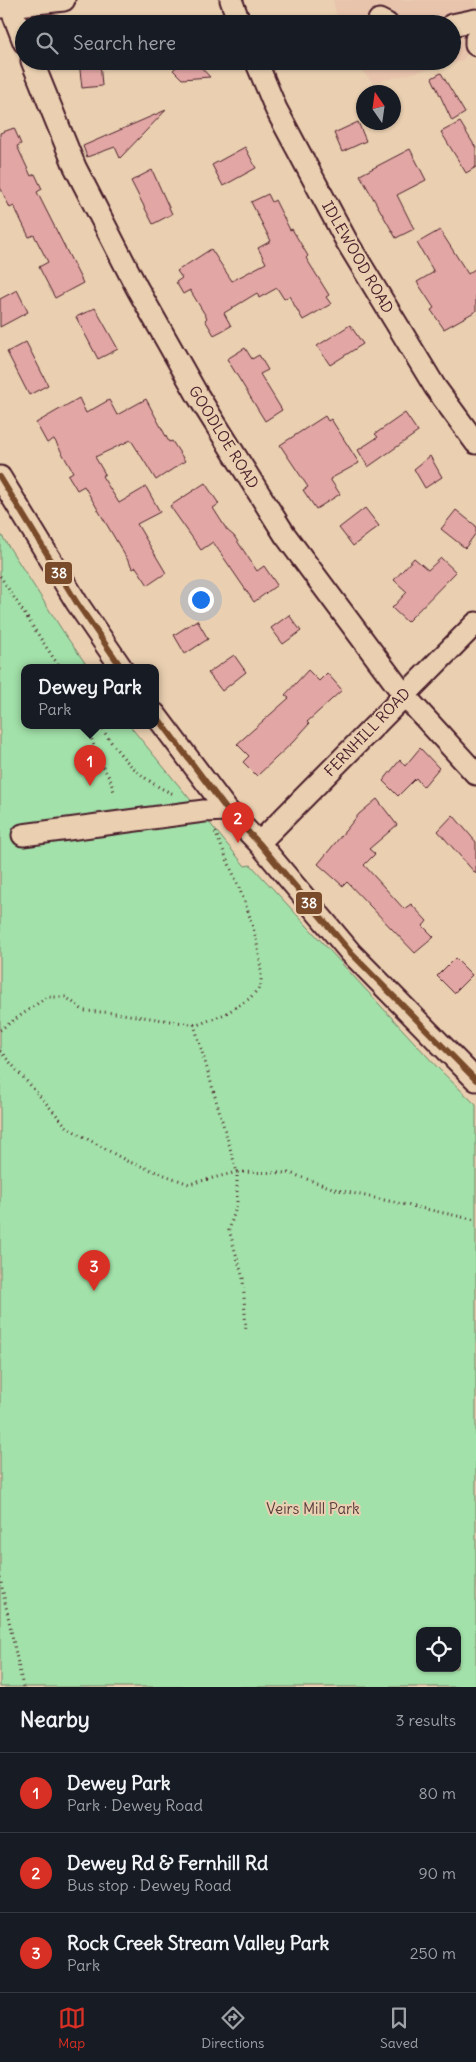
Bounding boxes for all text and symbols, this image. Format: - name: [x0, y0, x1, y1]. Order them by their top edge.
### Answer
- search box: [15, 15, 461, 70]
- icon: search: [33, 29, 61, 57]
- text: Search here: [73, 31, 176, 55]
- north arrow: [356, 85, 401, 130]
- street label: IDLEWOOD ROAD: [318, 197, 398, 317]
- street label: GOODLOE ROAD: [185, 382, 263, 492]
- line badge: 38: [44, 561, 73, 585]
- text: 38: [51, 564, 67, 582]
- your location: [188, 587, 214, 613]
- popup: [21, 664, 159, 729]
- text: Dewey Park: [38, 675, 142, 699]
- street label: FERNHILL ROAD: [320, 684, 414, 780]
- text: Park: [38, 699, 71, 719]
- pin: 1: [74, 745, 106, 786]
- pin: 2: [222, 802, 254, 843]
- line badge: 38: [295, 891, 323, 915]
- text: 38: [301, 894, 317, 912]
- pin: 3: [78, 1250, 110, 1291]
- park label: Veirs Mill Park: [266, 1499, 360, 1518]
- map controls: [416, 1627, 461, 1672]
- button: locate: [416, 1627, 461, 1672]
- text: Nearby: [20, 1706, 90, 1733]
- text: 3 results: [396, 1710, 456, 1730]
- text: Dewey Park: [67, 1771, 170, 1795]
- text: 1: [33, 1783, 39, 1803]
- text: 80 m: [418, 1783, 456, 1803]
- text: Park · Dewey Road: [67, 1795, 203, 1815]
- text: Dewey Rd & Fernhill Rd: [67, 1851, 268, 1875]
- text: 2: [32, 1863, 40, 1883]
- text: 90 m: [418, 1863, 456, 1883]
- text: Bus stop · Dewey Road: [67, 1875, 231, 1895]
- text: Rock Creek Stream Valley Park: [67, 1931, 329, 1955]
- text: 3: [31, 1943, 41, 1963]
- text: 250 m: [410, 1943, 456, 1963]
- text: Park: [67, 1955, 100, 1975]
- tab: Map: [58, 2004, 86, 2052]
- tab: Directions: [201, 2004, 264, 2052]
- tab: Saved: [380, 2004, 418, 2052]

